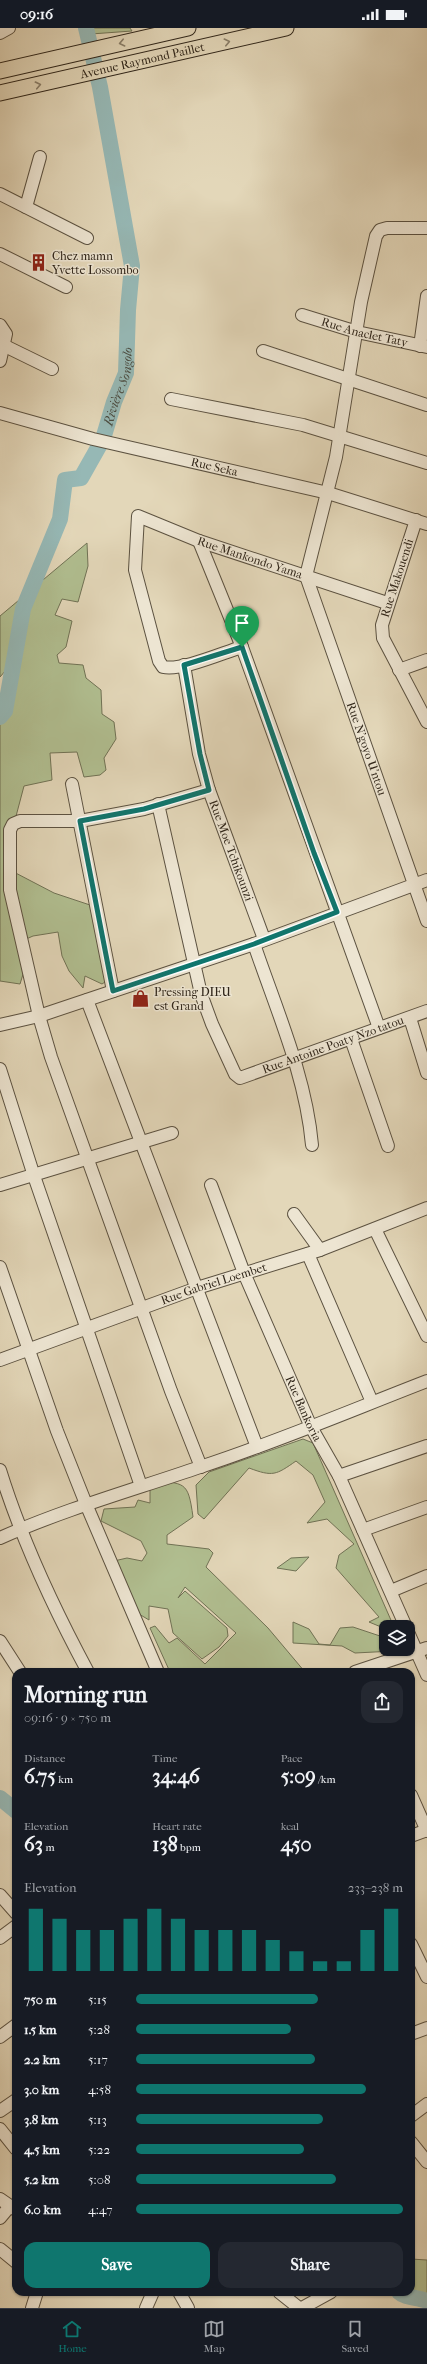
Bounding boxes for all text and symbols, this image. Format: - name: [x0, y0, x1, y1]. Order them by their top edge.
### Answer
- text: 09:16: [20, 5, 53, 23]
- one-way arrow: [119, 38, 125, 46]
- one-way arrow: [224, 38, 231, 46]
- street label: Avenue Raymond Paillet: [78, 40, 207, 82]
- one-way arrow: [35, 81, 41, 89]
- place label: Chez mamn Yvette Lossombo: [51, 249, 139, 277]
- building icon: Chez mamn Yvette Lossombo: [29, 253, 49, 273]
- street label: Rue Anaclet Taty: [320, 314, 410, 350]
- water label: Rivière Songolo: [100, 347, 135, 428]
- street label: Rue Seka: [190, 455, 239, 479]
- street label: Rue Mankondo Yama: [196, 534, 305, 582]
- street label: Rue Makouendi: [378, 536, 416, 619]
- pin: [225, 606, 259, 647]
- icon: arrive: [231, 612, 253, 634]
- street label: Rue N'goyo U'ntou: [344, 700, 389, 797]
- street label: Rue Moe Tchikounzi: [206, 798, 256, 903]
- place label: Pressing DIEU est Grand: [154, 985, 232, 1013]
- shop icon: Pressing DIEU est Grand: [131, 989, 151, 1009]
- street label: Rue Antoine Poaty Nzo tatou: [260, 1013, 406, 1076]
- street label: Rue Gabriel Loembet: [159, 1260, 269, 1308]
- street label: Rue Bankoria: [283, 1374, 325, 1444]
- map controls: [379, 1620, 415, 1656]
- button: layers: [379, 1620, 415, 1656]
- button: share: [361, 1681, 403, 1723]
- text: Morning run: [24, 1682, 147, 1708]
- text: 09:16 · 9 × 750 m: [24, 1710, 111, 1725]
- text: Distance: [24, 1752, 65, 1765]
- text: Time: [152, 1752, 177, 1765]
- text: Pace: [281, 1752, 303, 1765]
- text: 6.75: [24, 1765, 56, 1788]
- text: 34:46: [152, 1765, 200, 1788]
- text: 5:09: [281, 1765, 316, 1788]
- text: km: [56, 1773, 73, 1786]
- text: /km: [316, 1773, 336, 1786]
- text: Elevation: [24, 1820, 68, 1833]
- text: Heart rate: [152, 1820, 202, 1833]
- text: kcal: [281, 1820, 299, 1833]
- text: 63: [24, 1833, 43, 1856]
- text: 138: [152, 1833, 178, 1856]
- text: 450: [281, 1833, 312, 1856]
- text: m: [43, 1841, 55, 1854]
- text: bpm: [178, 1841, 201, 1854]
- text: Elevation: [24, 1880, 77, 1895]
- text: 233–238 m: [348, 1880, 403, 1895]
- text: 750 m: [24, 1992, 57, 2007]
- text: 5:15: [88, 1992, 107, 2007]
- text: 1.5 km: [24, 2022, 57, 2037]
- text: 5:28: [88, 2022, 110, 2037]
- text: 2.2 km: [24, 2052, 60, 2067]
- text: 5:17: [88, 2052, 108, 2067]
- text: 3.0 km: [24, 2082, 59, 2097]
- text: 4:58: [88, 2082, 111, 2097]
- text: 3.8 km: [24, 2112, 59, 2127]
- text: 5:13: [88, 2112, 107, 2127]
- text: 4.5 km: [24, 2142, 60, 2157]
- text: 5:22: [88, 2142, 110, 2157]
- text: 5.2 km: [24, 2172, 59, 2187]
- text: 5:08: [88, 2172, 110, 2187]
- text: 6.0 km: [24, 2202, 61, 2217]
- text: 4:47: [88, 2202, 112, 2217]
- button: Save: [24, 2242, 210, 2288]
- button: Share: [218, 2242, 403, 2288]
- tab: Home: [58, 2318, 87, 2355]
- tab: Map: [203, 2318, 225, 2355]
- tab: Saved: [342, 2318, 369, 2355]

